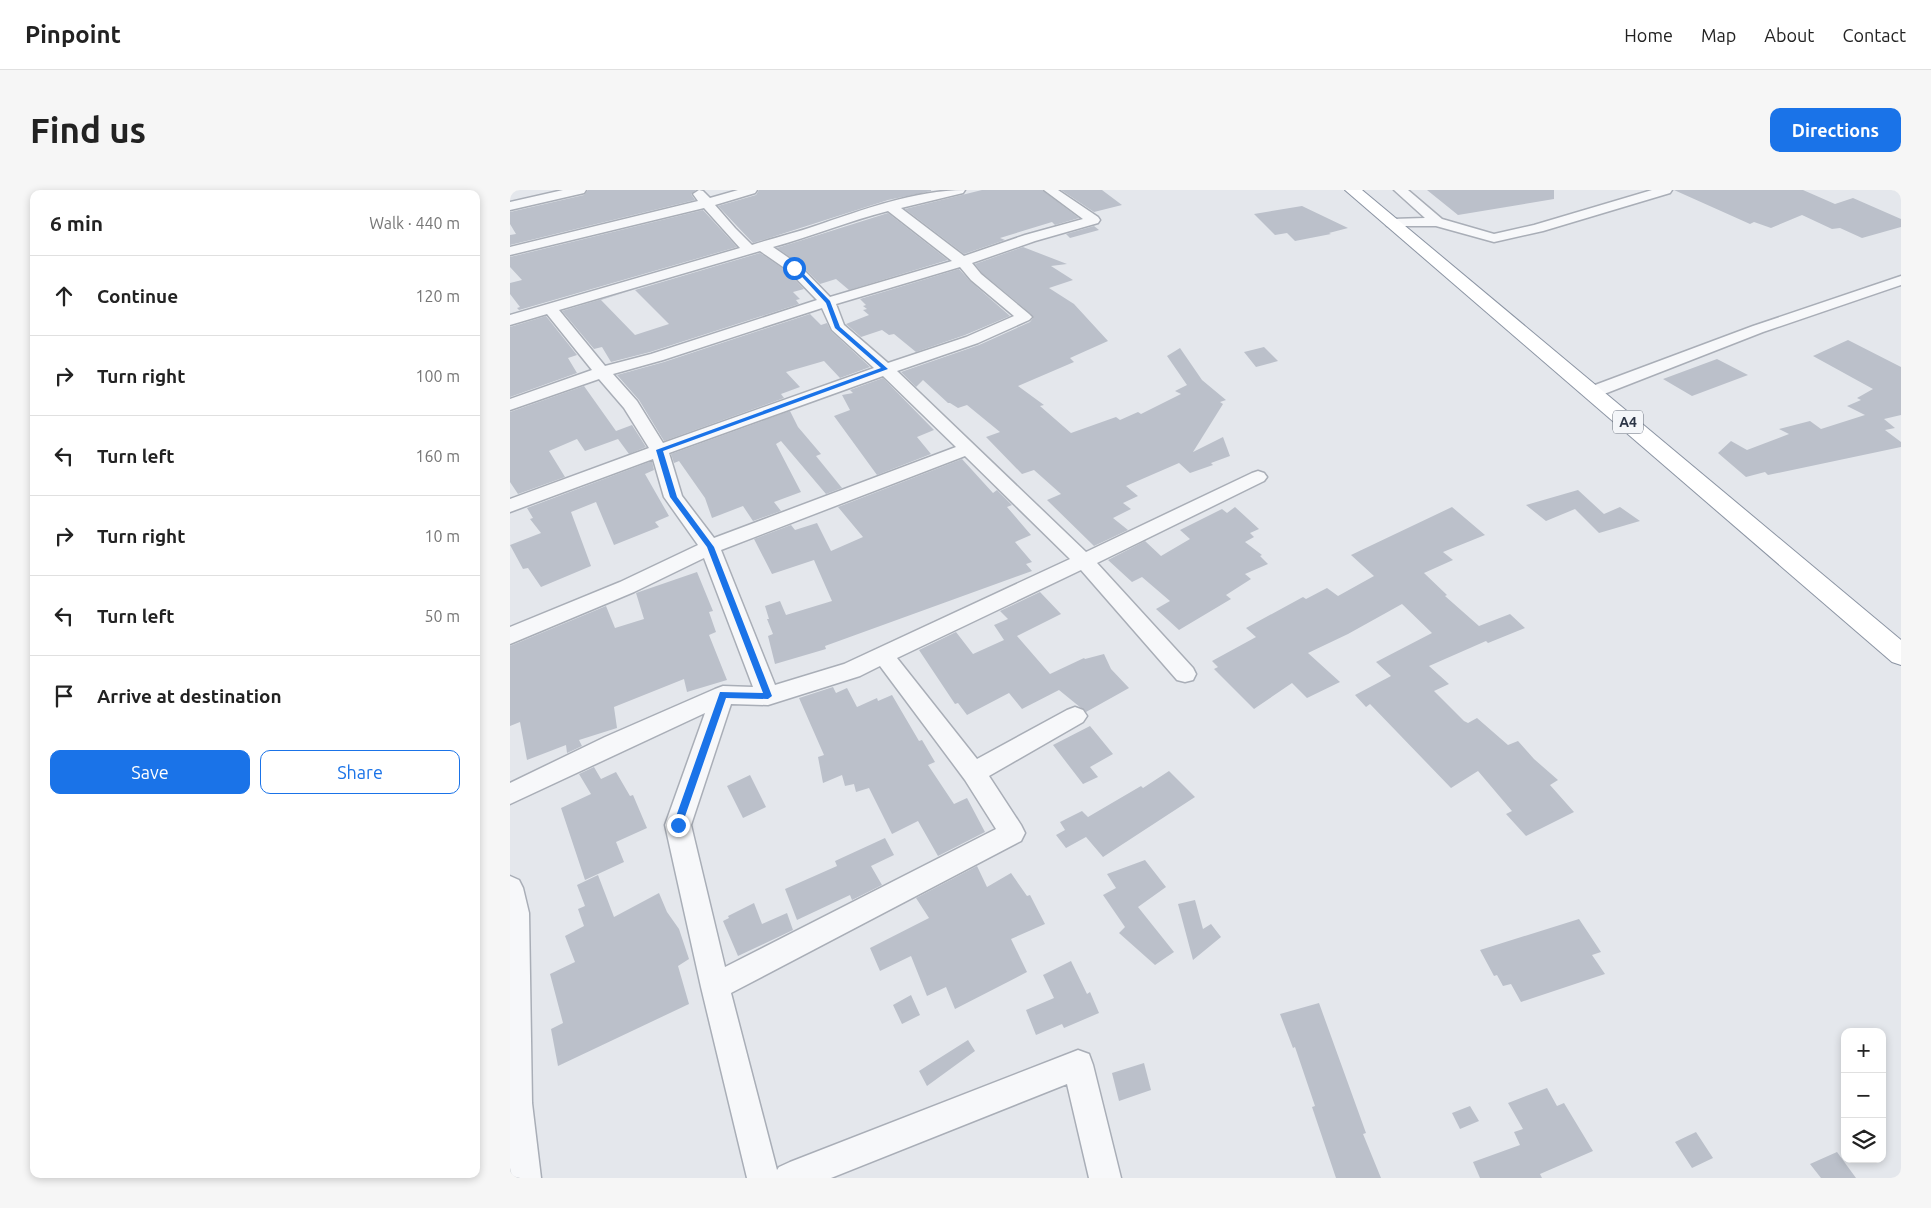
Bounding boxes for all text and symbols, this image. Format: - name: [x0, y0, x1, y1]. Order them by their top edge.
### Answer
- text: Pinpoint: [25, 21, 121, 48]
- text: Home: [1624, 25, 1673, 45]
- text: Map: [1701, 25, 1736, 45]
- text: About: [1764, 25, 1814, 45]
- text: Contact: [1842, 25, 1906, 45]
- button: Directions: [1770, 108, 1901, 152]
- text: Find us: [30, 110, 146, 150]
- text: 6 min: [50, 211, 103, 235]
- text: Walk · 440 m: [369, 214, 460, 232]
- route start: [783, 257, 806, 280]
- icon: ahead: [50, 282, 78, 310]
- text: Continue: [97, 285, 178, 307]
- text: 120 m: [415, 287, 460, 305]
- icon: right: [50, 362, 78, 390]
- text: Turn right: [97, 365, 185, 387]
- text: 100 m: [415, 367, 460, 385]
- road number: A4: [1613, 410, 1643, 433]
- icon: left: [50, 442, 78, 470]
- text: Turn left: [97, 445, 175, 467]
- text: 160 m: [415, 447, 460, 465]
- icon: right: [50, 522, 78, 550]
- text: Turn right: [97, 525, 185, 547]
- text: 10 m: [424, 527, 460, 545]
- icon: left: [50, 602, 78, 630]
- text: Turn left: [97, 605, 175, 627]
- text: 50 m: [424, 607, 460, 625]
- icon: arrive: [50, 682, 78, 710]
- text: Arrive at destination: [97, 685, 282, 707]
- button: Save: [50, 750, 250, 794]
- button: Share: [260, 750, 460, 794]
- route end: [667, 814, 690, 837]
- map controls: [1841, 1028, 1886, 1163]
- button: +: [1841, 1028, 1886, 1073]
- button: −: [1841, 1073, 1886, 1118]
- button: layers: [1841, 1118, 1886, 1163]

